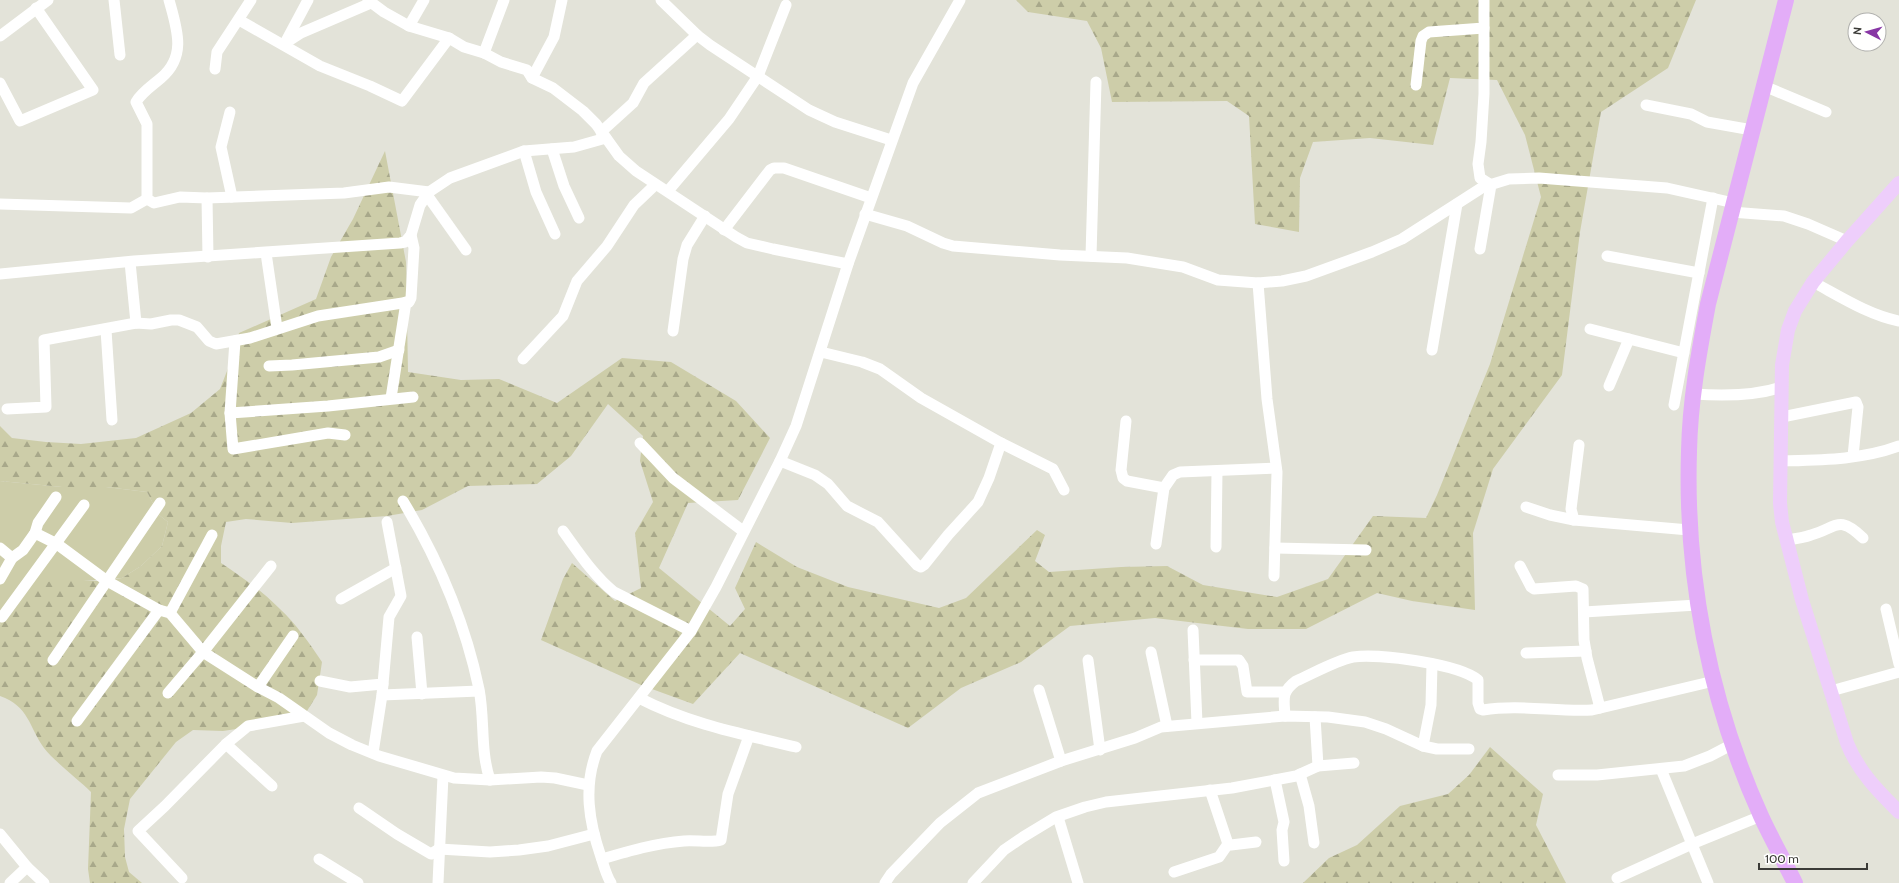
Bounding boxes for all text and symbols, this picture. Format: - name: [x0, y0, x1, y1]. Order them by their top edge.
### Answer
- north arrow: [1847, 12, 1887, 52]
- text: N: [1850, 26, 1864, 36]
- scale bar: [1759, 845, 1867, 871]
- text: 100 m: [1765, 851, 1799, 866]

